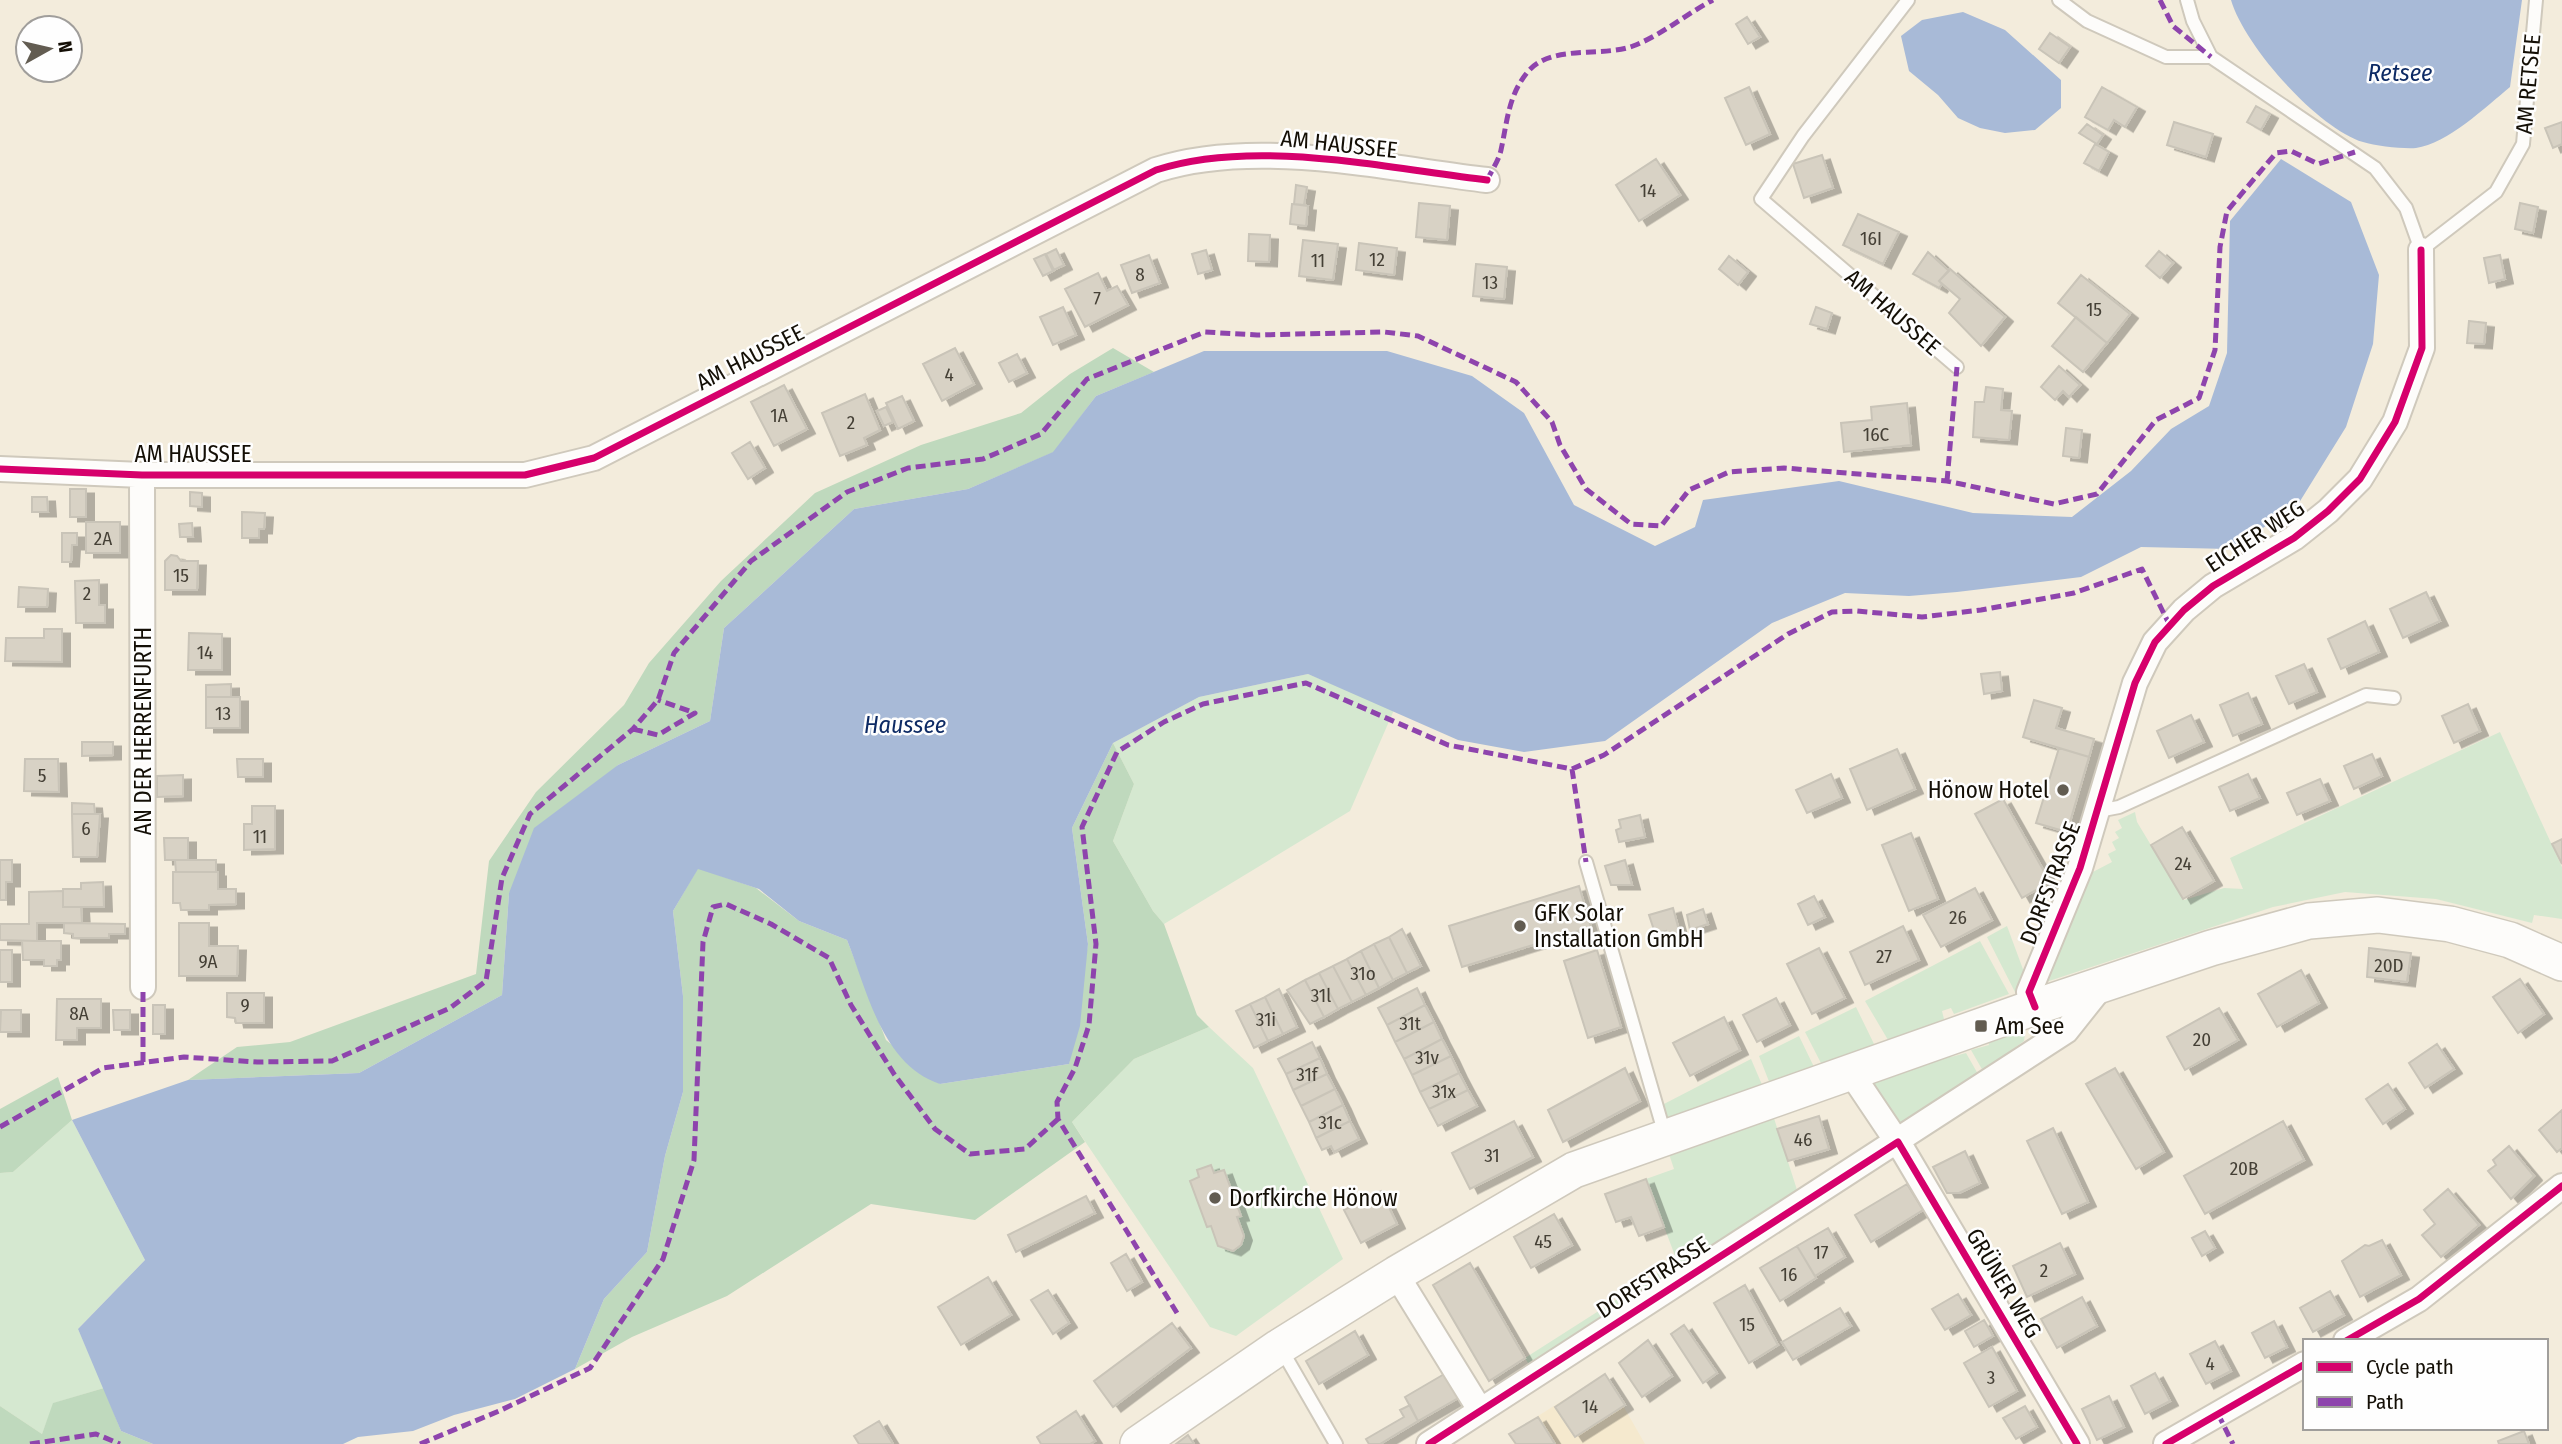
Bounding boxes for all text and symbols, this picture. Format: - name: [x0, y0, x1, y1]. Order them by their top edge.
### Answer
- north arrow: [14, 14, 84, 84]
- street label: AM RETSEE: [2510, 33, 2546, 135]
- text: N: [53, 39, 78, 54]
- water label: Retsee: [2368, 59, 2432, 87]
- street label: AM HAUSSEE: [1279, 124, 1399, 164]
- house number: 14: [1640, 179, 1656, 202]
- house number: 16I: [1860, 227, 1882, 250]
- house number: 12: [1369, 248, 1385, 271]
- house number: 11: [1311, 249, 1325, 272]
- house number: 8: [1135, 263, 1145, 286]
- street label: AM HAUSSEE: [1840, 263, 1946, 361]
- house number: 13: [1482, 271, 1498, 294]
- house number: 7: [1093, 287, 1101, 310]
- house number: 15: [2086, 298, 2102, 321]
- street label: AM HAUSSEE: [691, 318, 809, 396]
- house number: 4: [944, 363, 954, 386]
- house number: 1A: [770, 404, 788, 427]
- house number: 2: [847, 411, 855, 434]
- house number: 16C: [1863, 423, 1890, 446]
- street label: AM HAUSSEE: [134, 440, 252, 468]
- street label: EICHER WEG: [2200, 494, 2310, 578]
- house number: 2A: [94, 527, 112, 550]
- house number: 15: [173, 564, 189, 587]
- house number: 2: [83, 582, 91, 605]
- street label: AN DER HERRENFURTH: [129, 627, 157, 835]
- house number: 14: [197, 641, 213, 664]
- house number: 13: [215, 702, 231, 725]
- water label: Haussee: [864, 711, 946, 739]
- house number: 5: [38, 764, 46, 787]
- place label: Hönow Hotel: [1928, 776, 2049, 804]
- marker: Hönow Hotel: [2055, 782, 2071, 798]
- house number: 6: [81, 817, 91, 840]
- street label: DORFSTRASSE: [2014, 818, 2086, 948]
- house number: 11: [253, 825, 267, 848]
- house number: 24: [2174, 852, 2192, 875]
- place label: GFK Solar Installation GmbH: [1534, 899, 1704, 953]
- house number: 26: [1949, 906, 1967, 929]
- marker: GFK Solar Installation GmbH: [1512, 918, 1528, 934]
- house number: 27: [1876, 945, 1892, 968]
- house number: 9A: [198, 950, 218, 973]
- house number: 20D: [2374, 954, 2404, 977]
- house number: 31o: [1350, 962, 1376, 985]
- house number: 31l: [1311, 984, 1331, 1007]
- house number: 9: [240, 994, 250, 1017]
- house number: 8A: [69, 1002, 89, 1025]
- house number: 31i: [1256, 1008, 1276, 1031]
- house number: 31t: [1399, 1012, 1422, 1035]
- place label: Am See: [1995, 1012, 2064, 1040]
- marker: Am See: [1973, 1018, 1989, 1034]
- house number: 20: [2193, 1028, 2211, 1051]
- house number: 31v: [1415, 1046, 1440, 1069]
- house number: 31f: [1296, 1063, 1319, 1086]
- house number: 31x: [1432, 1080, 1457, 1103]
- house number: 31c: [1318, 1111, 1342, 1134]
- house number: 46: [1794, 1128, 1812, 1151]
- house number: 31: [1484, 1144, 1500, 1167]
- house number: 20B: [2230, 1157, 2258, 1180]
- place label: Dorfkirche Hönow: [1229, 1184, 1397, 1212]
- marker: Dorfkirche Hönow: [1207, 1190, 1223, 1206]
- street label: GRÜNER WEG: [1960, 1223, 2048, 1343]
- house number: 45: [1534, 1230, 1552, 1253]
- street label: DORFSTRASSE: [1591, 1230, 1715, 1324]
- house number: 17: [1813, 1241, 1829, 1264]
- house number: 2: [2040, 1259, 2048, 1282]
- house number: 16: [1781, 1263, 1797, 1286]
- house number: 15: [1739, 1313, 1755, 1336]
- legend: [2303, 1339, 2548, 1430]
- house number: 4: [2205, 1352, 2215, 1375]
- text: Cycle path: [2366, 1354, 2454, 1380]
- house number: 3: [1987, 1366, 1995, 1389]
- text: Path: [2366, 1389, 2404, 1415]
- house number: 14: [1582, 1395, 1598, 1418]

